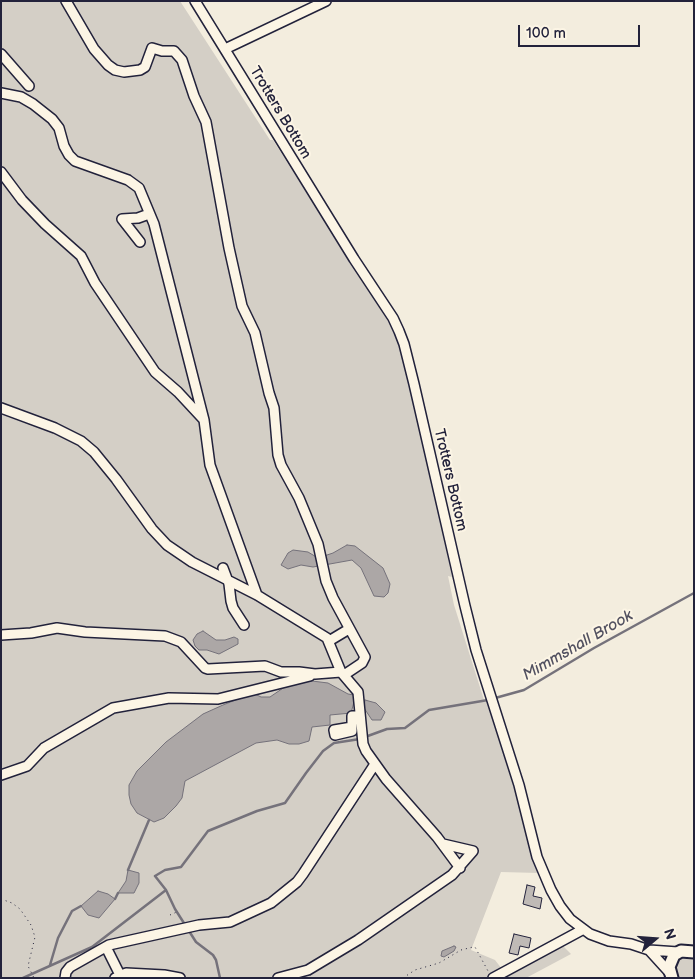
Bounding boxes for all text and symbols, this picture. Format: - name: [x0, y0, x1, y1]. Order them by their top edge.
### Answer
- scale bar: [520, 15, 642, 47]
- text: 100 m: [526, 24, 566, 43]
- street label: Trotters Bottom: [245, 64, 315, 162]
- street label: Trotters Bottom: [429, 427, 471, 533]
- water label: Mimmshall Brook: [519, 607, 637, 685]
- north arrow: [630, 914, 680, 964]
- text: N: [660, 927, 679, 942]

